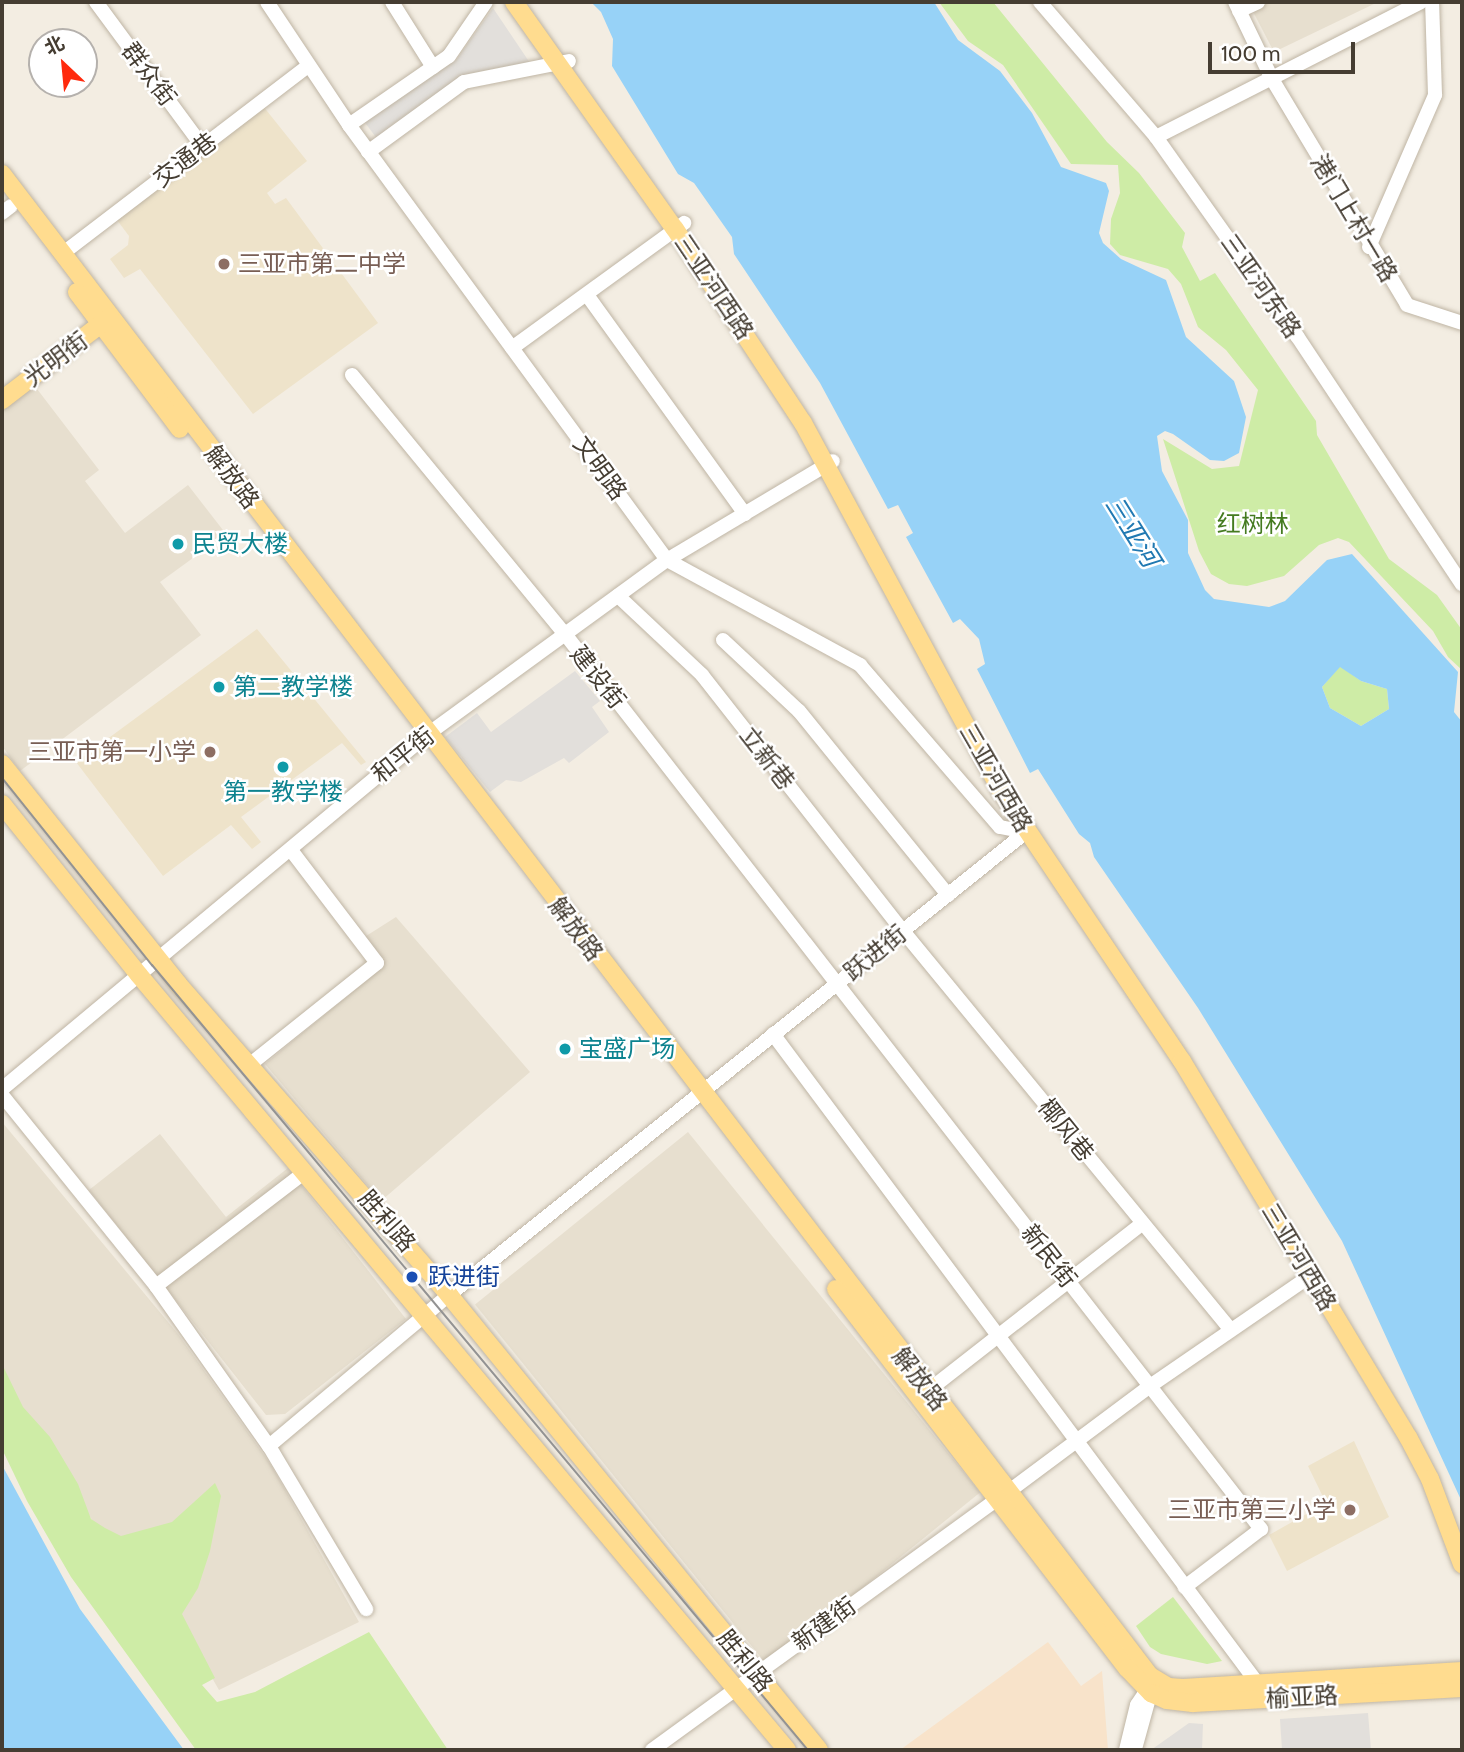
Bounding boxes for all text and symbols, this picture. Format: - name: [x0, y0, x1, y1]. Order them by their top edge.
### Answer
- north arrow: [28, 28, 98, 98]
- scale bar: [1212, 28, 1359, 72]
- text: 北: [41, 31, 68, 60]
- street label: 群众街: [116, 37, 182, 111]
- text: 100 m: [1221, 41, 1280, 66]
- street label: 交通巷: [148, 127, 222, 193]
- street label: 港门上村一路: [1305, 149, 1403, 287]
- street label: 三亚河西路: [669, 229, 759, 345]
- street label: 三亚河东路: [1215, 229, 1307, 343]
- place label: 三亚市第二中学: [238, 250, 406, 278]
- marker: 三亚市第二中学: [216, 256, 232, 272]
- street label: 光明街: [19, 326, 93, 392]
- street label: 文明路: [567, 430, 633, 506]
- street label: 解放路: [199, 440, 265, 514]
- water label: 三亚河: [1098, 491, 1166, 573]
- park label: 红树林: [1217, 510, 1289, 538]
- place label: 民贸大楼: [192, 530, 288, 558]
- marker: 民贸大楼: [170, 536, 186, 552]
- street label: 建设街: [564, 640, 632, 714]
- place label: 第二教学楼: [233, 673, 353, 701]
- marker: 第二教学楼: [211, 679, 227, 695]
- street label: 三亚河西路: [954, 719, 1038, 837]
- street label: 和平街: [366, 721, 440, 789]
- street label: 立新巷: [733, 721, 801, 795]
- place label: 三亚市第一小学: [28, 738, 196, 766]
- marker: 三亚市第一小学: [202, 744, 218, 760]
- marker: 第一教学楼: [275, 759, 291, 775]
- place label: 第一教学楼: [223, 778, 343, 806]
- street label: 解放路: [543, 892, 609, 966]
- street label: 跃进街: [838, 919, 912, 987]
- place label: 宝盛广场: [579, 1035, 675, 1063]
- marker: 宝盛广场: [557, 1041, 573, 1057]
- street label: 椰风巷: [1032, 1093, 1100, 1167]
- street label: 胜利路: [353, 1184, 421, 1258]
- street label: 三亚河西路: [1256, 1198, 1342, 1316]
- street label: 新民街: [1015, 1219, 1083, 1293]
- place label: 跃进街: [428, 1263, 500, 1291]
- marker: 跃进街: [402, 1267, 422, 1287]
- street label: 解放路: [886, 1342, 954, 1416]
- place label: 三亚市第三小学: [1168, 1496, 1336, 1524]
- marker: 三亚市第三小学: [1342, 1502, 1358, 1518]
- street label: 新建街: [786, 1591, 862, 1657]
- street label: 胜利路: [711, 1624, 779, 1698]
- street label: 榆亚路: [1265, 1681, 1339, 1713]

